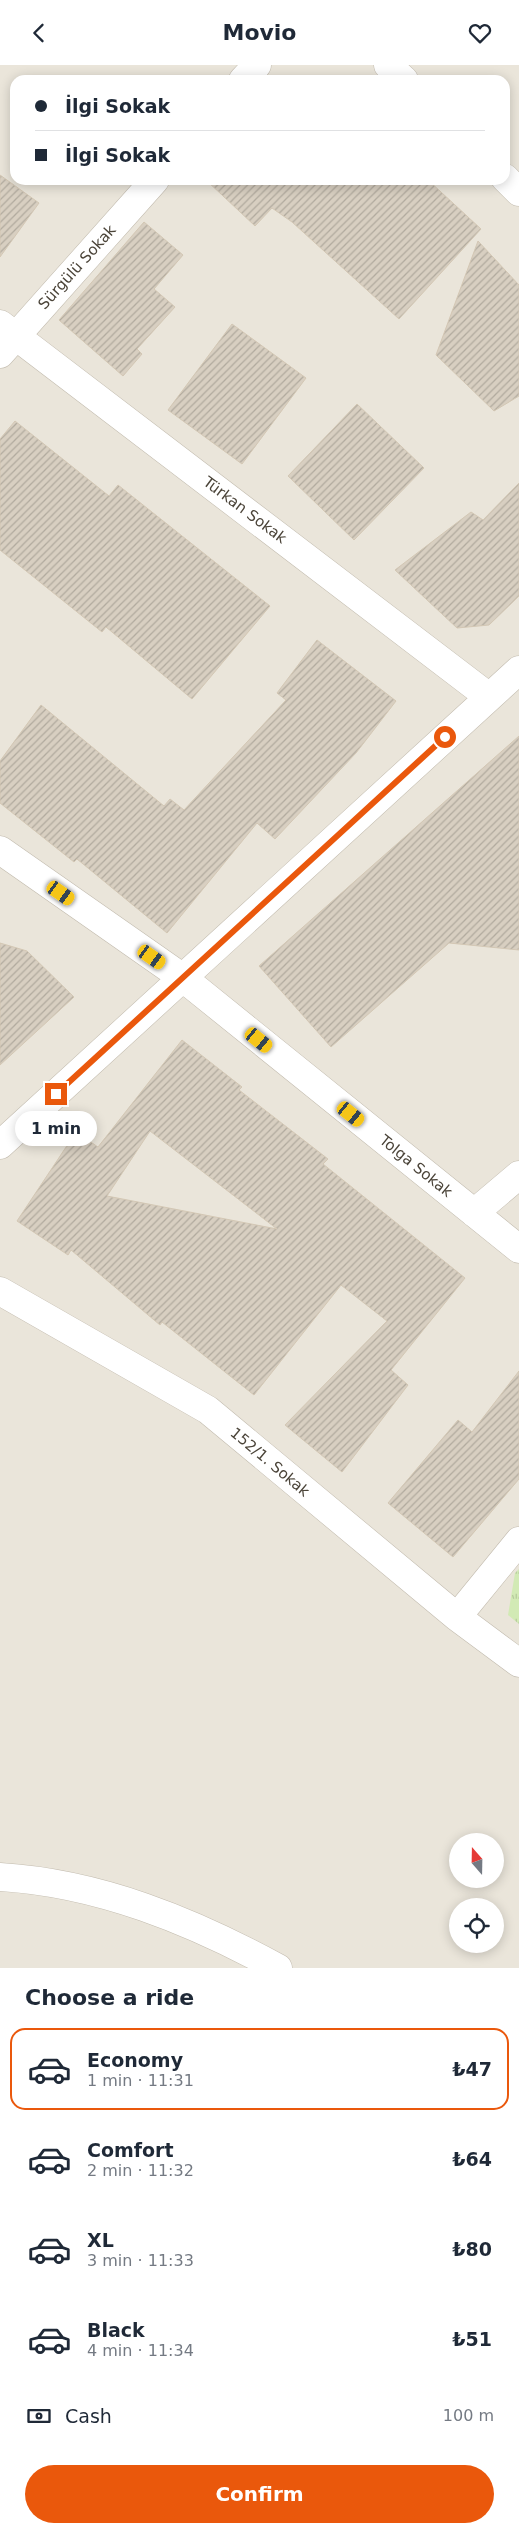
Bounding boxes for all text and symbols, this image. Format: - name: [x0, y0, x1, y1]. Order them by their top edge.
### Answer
- icon: back: [25, 19, 53, 47]
- icon: heart: [466, 19, 494, 47]
- text: Movio: [222, 20, 297, 45]
- text: İlgi Sokak: [65, 95, 170, 117]
- text: İlgi Sokak: [65, 144, 170, 166]
- street label: Sürgülü Sokak: [34, 221, 120, 313]
- street label: Türkan Sokak: [199, 472, 290, 547]
- route start: [434, 726, 456, 748]
- car: [44, 878, 77, 908]
- car: [135, 942, 168, 972]
- car: [242, 1025, 275, 1055]
- route end: [45, 1083, 67, 1105]
- car: [334, 1099, 367, 1129]
- callout: 1 min: [15, 1111, 97, 1147]
- text: 1 min: [31, 1119, 81, 1138]
- street label: Tolga Sokak: [375, 1131, 456, 1201]
- street label: 152/1. Sokak: [227, 1424, 313, 1501]
- north arrow: [449, 1833, 504, 1887]
- map controls: [449, 1833, 504, 1953]
- button: locate: [449, 1898, 504, 1953]
- text: Choose a ride: [25, 1985, 194, 2010]
- icon: car: [27, 2047, 72, 2092]
- text: Economy: [87, 2049, 183, 2071]
- text: ₺47: [452, 2058, 492, 2080]
- text: 1 min · 11:31: [87, 2071, 194, 2090]
- icon: car: [27, 2137, 72, 2182]
- text: Comfort: [87, 2139, 174, 2161]
- text: ₺64: [452, 2148, 492, 2170]
- text: 2 min · 11:32: [87, 2161, 194, 2180]
- icon: car: [27, 2227, 72, 2272]
- text: XL: [87, 2229, 114, 2251]
- text: ₺80: [452, 2238, 492, 2260]
- text: 3 min · 11:33: [87, 2251, 194, 2270]
- icon: car: [27, 2317, 72, 2362]
- text: Black: [87, 2319, 145, 2341]
- text: ₺51: [452, 2328, 492, 2350]
- text: 4 min · 11:34: [87, 2341, 194, 2360]
- icon: cash: [25, 2402, 53, 2430]
- text: Cash: [65, 2405, 112, 2427]
- text: 100 m: [443, 2406, 494, 2425]
- button: Confirm: [25, 2465, 494, 2523]

